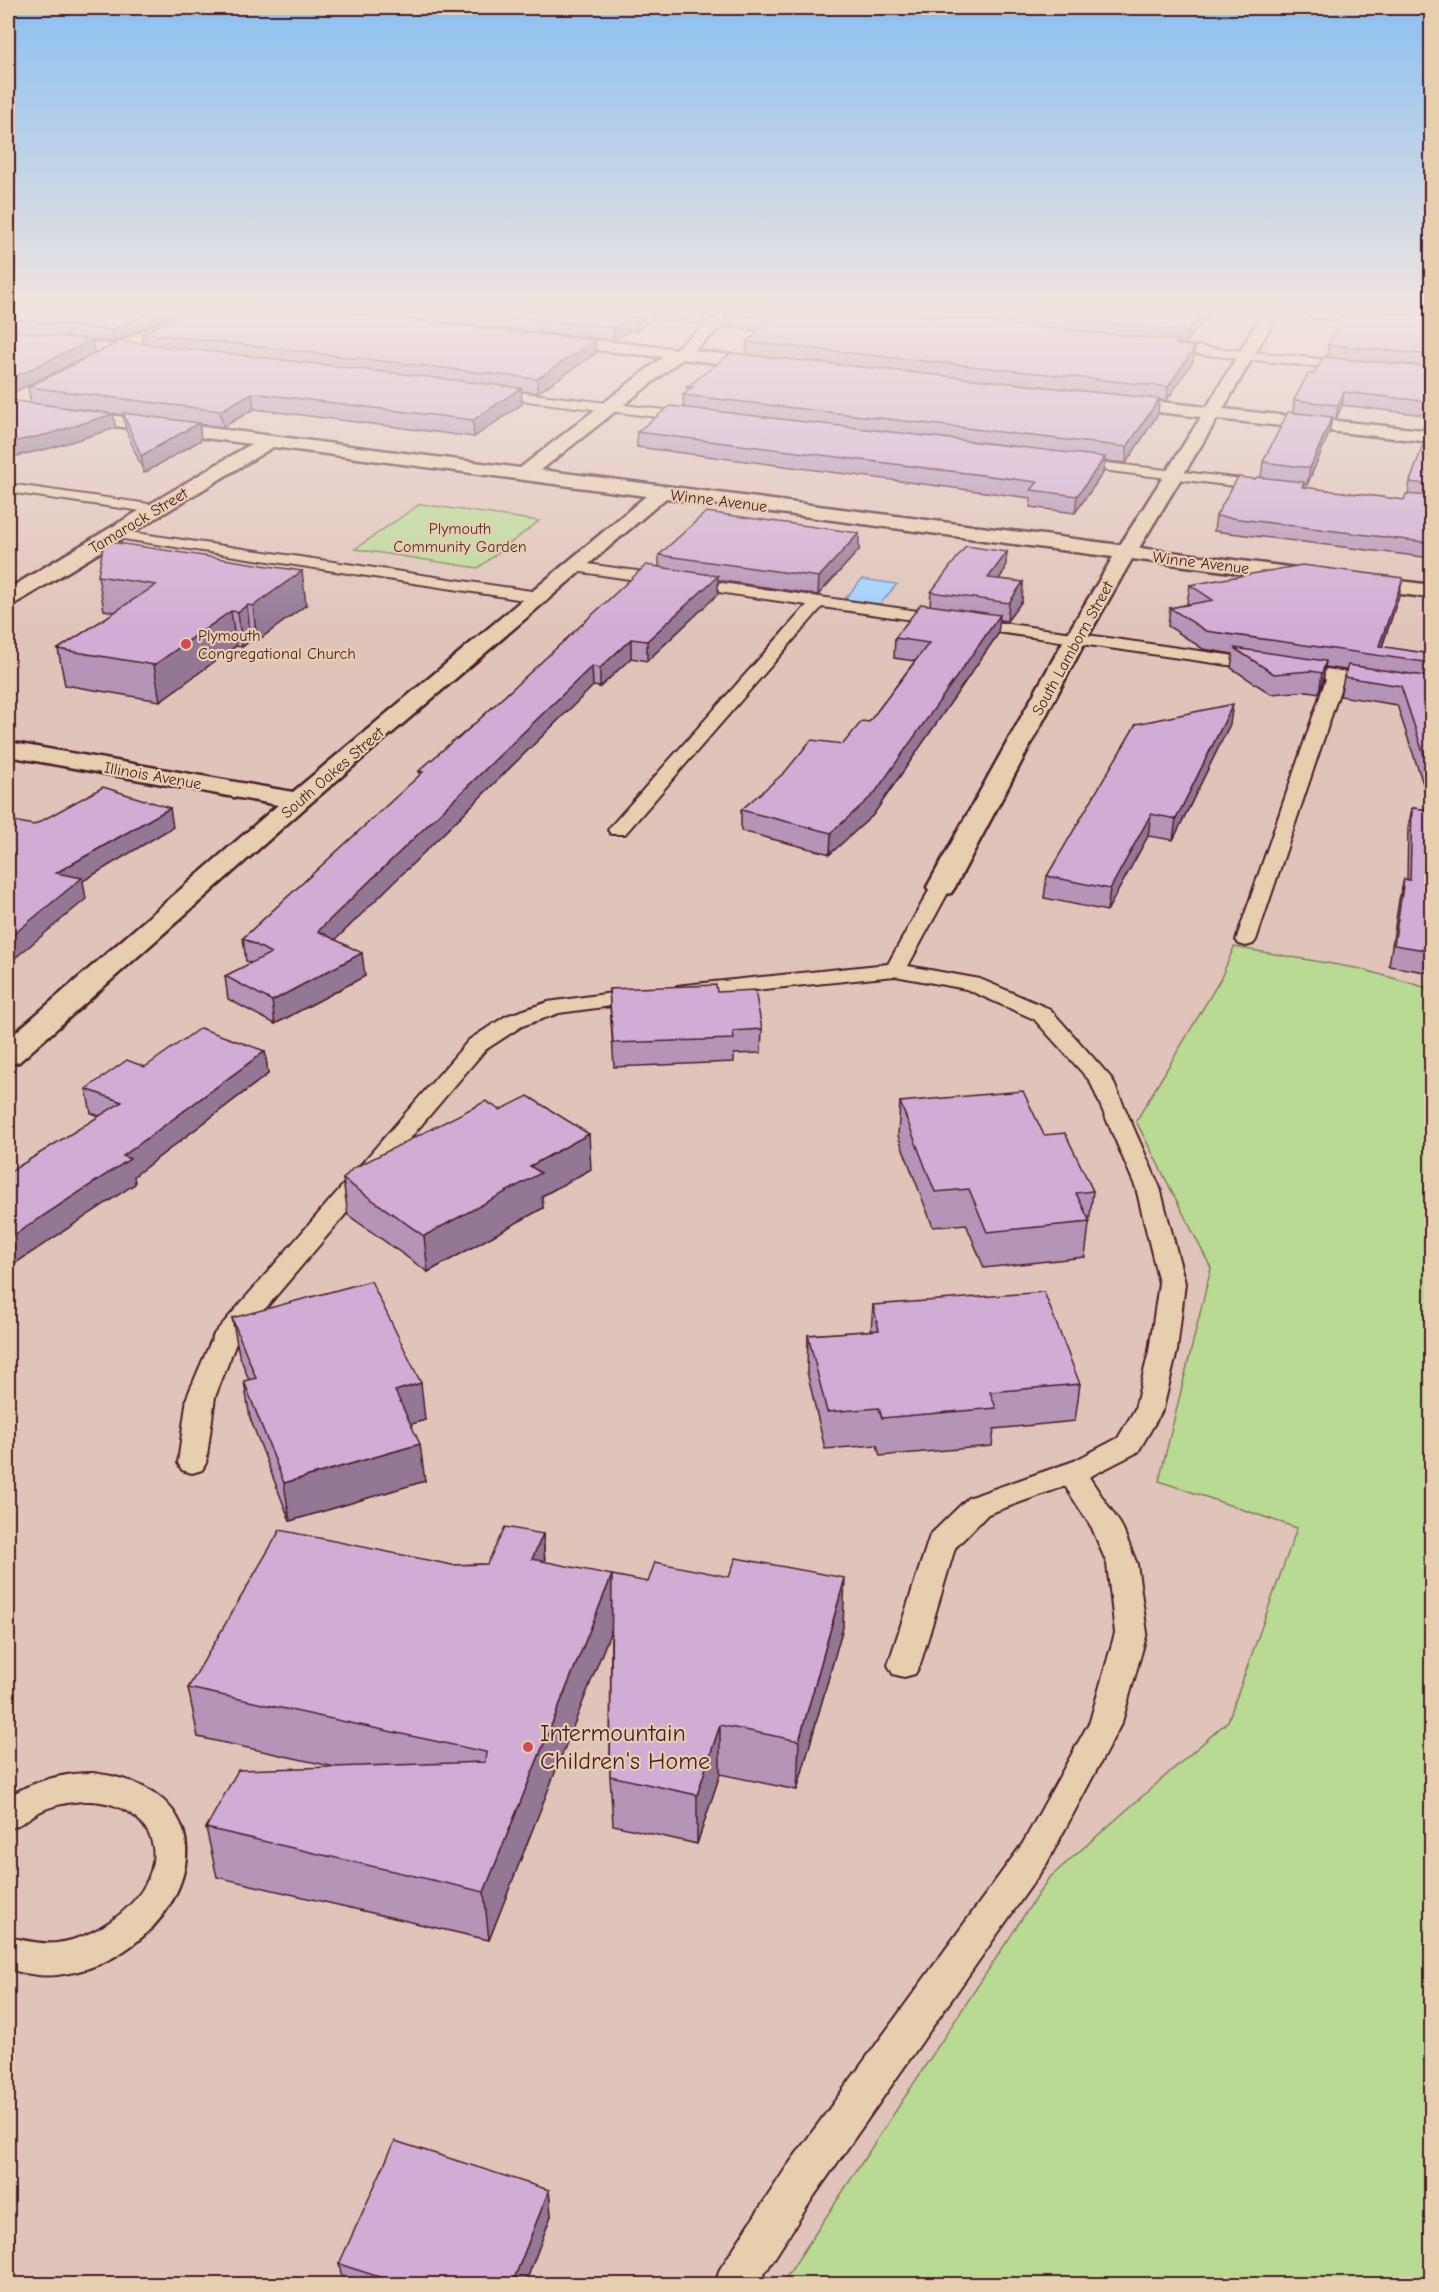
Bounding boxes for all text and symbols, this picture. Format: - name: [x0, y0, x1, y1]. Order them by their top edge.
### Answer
- street label: Tamarack Street: [86, 484, 191, 557]
- street label: Winne Avenue: [670, 486, 768, 516]
- park label: Plymouth Community Garden: [393, 520, 527, 556]
- street label: Winne Avenue: [1152, 548, 1250, 578]
- street label: South Lamborn Street: [1028, 578, 1118, 719]
- place label: Plymouth Congregational Church: [198, 627, 356, 663]
- marker: Plymouth Congregational Church: [179, 637, 193, 651]
- street label: South Oakes Street: [278, 723, 388, 822]
- street label: Illinois Avenue: [103, 759, 203, 793]
- place label: Intermountain Children's Home: [540, 1719, 710, 1775]
- marker: Intermountain Children's Home: [521, 1740, 535, 1754]

